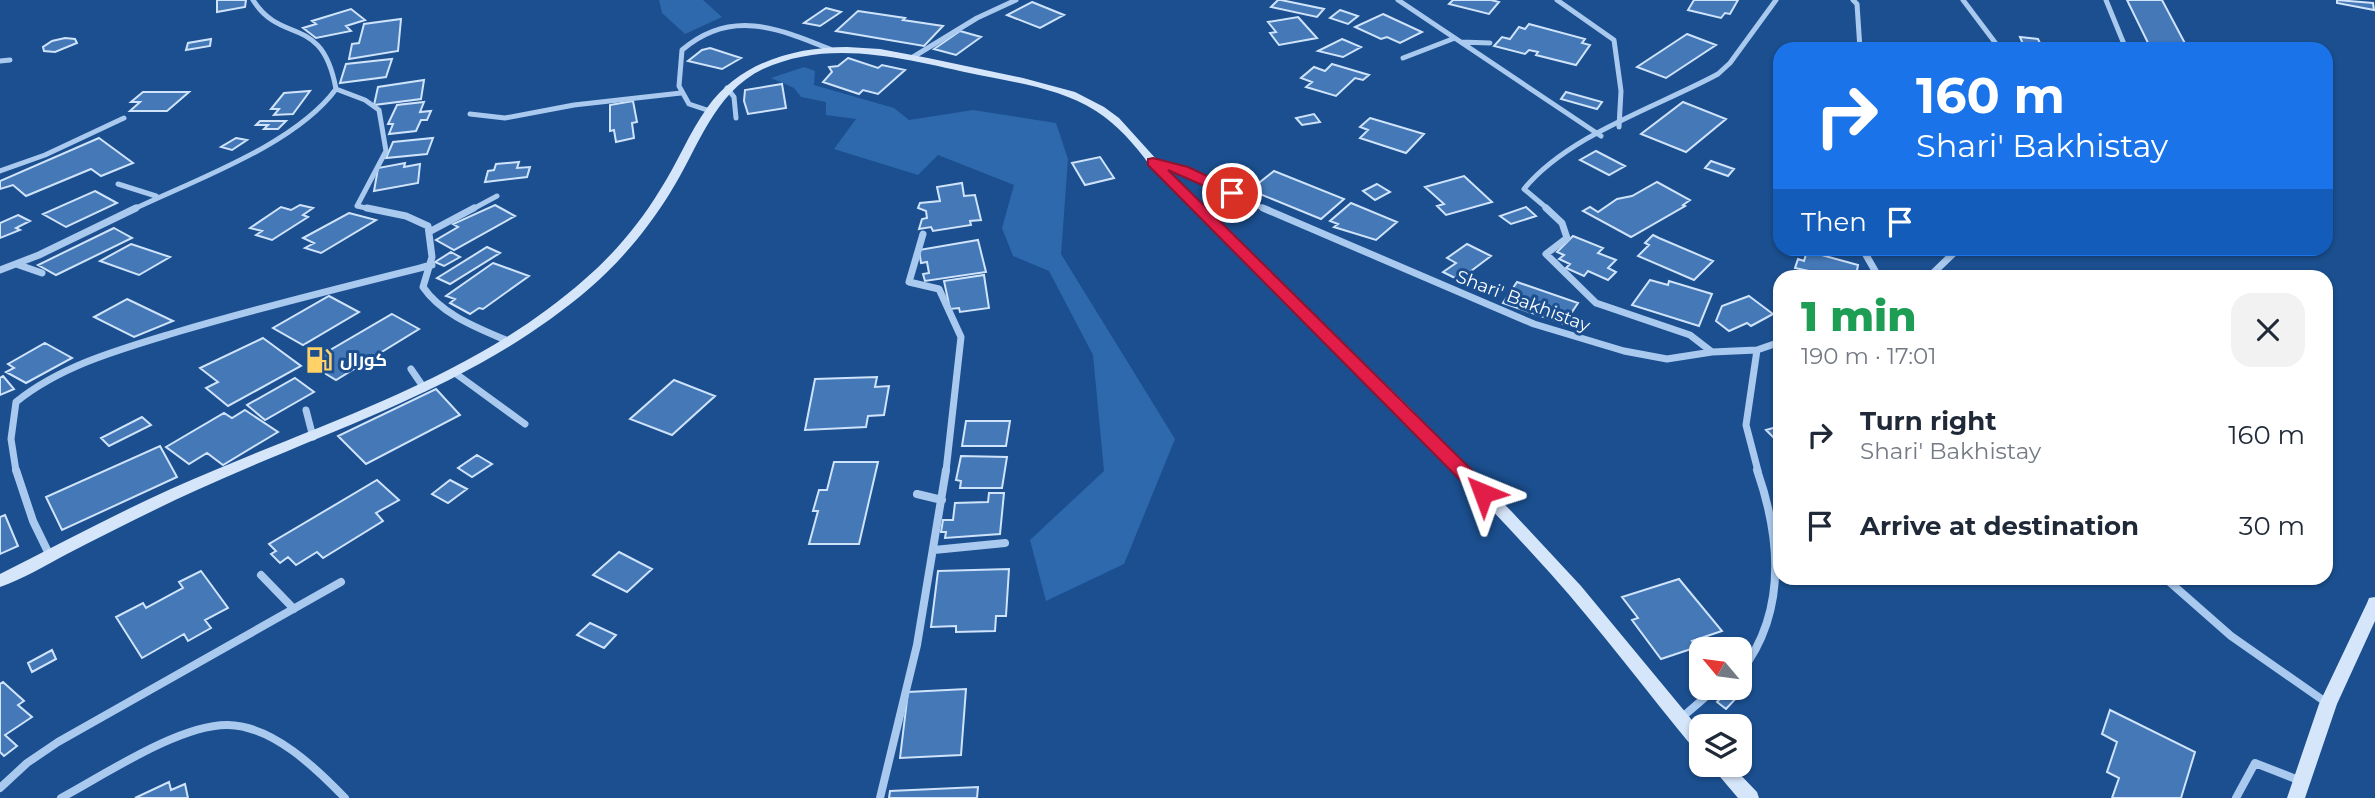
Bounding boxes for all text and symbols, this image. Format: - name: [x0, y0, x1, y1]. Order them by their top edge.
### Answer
- text: 160 m: [1916, 66, 2065, 125]
- icon: right: [1801, 70, 1892, 161]
- text: Shari' Bakhistay: [1916, 126, 2168, 165]
- pin: [1202, 163, 1262, 223]
- icon: arrive: [1213, 174, 1251, 212]
- icon: arrive: [1881, 203, 1919, 241]
- text: Then: [1801, 206, 1867, 238]
- street label: Shari' Bakhistay: [1453, 265, 1593, 337]
- text: 1 min: [1801, 290, 1917, 342]
- button: close: [2231, 293, 2305, 367]
- text: 190 m · 17:01: [1801, 342, 1937, 370]
- fuel station icon: كورال: [304, 345, 334, 375]
- place label: كورال: [340, 349, 387, 371]
- text: Turn right: [1860, 405, 1996, 437]
- icon: right: [1801, 416, 1839, 454]
- text: 160 m: [2228, 419, 2305, 451]
- text: Shari' Bakhistay: [1860, 437, 2041, 465]
- position arrow: [1446, 456, 1520, 530]
- icon: arrive: [1801, 507, 1839, 545]
- text: Arrive at destination: [1860, 510, 2139, 542]
- text: 30 m: [2239, 510, 2305, 542]
- north arrow: [1689, 637, 1752, 700]
- map controls: [1689, 637, 1752, 777]
- button: layers: [1689, 714, 1752, 777]

